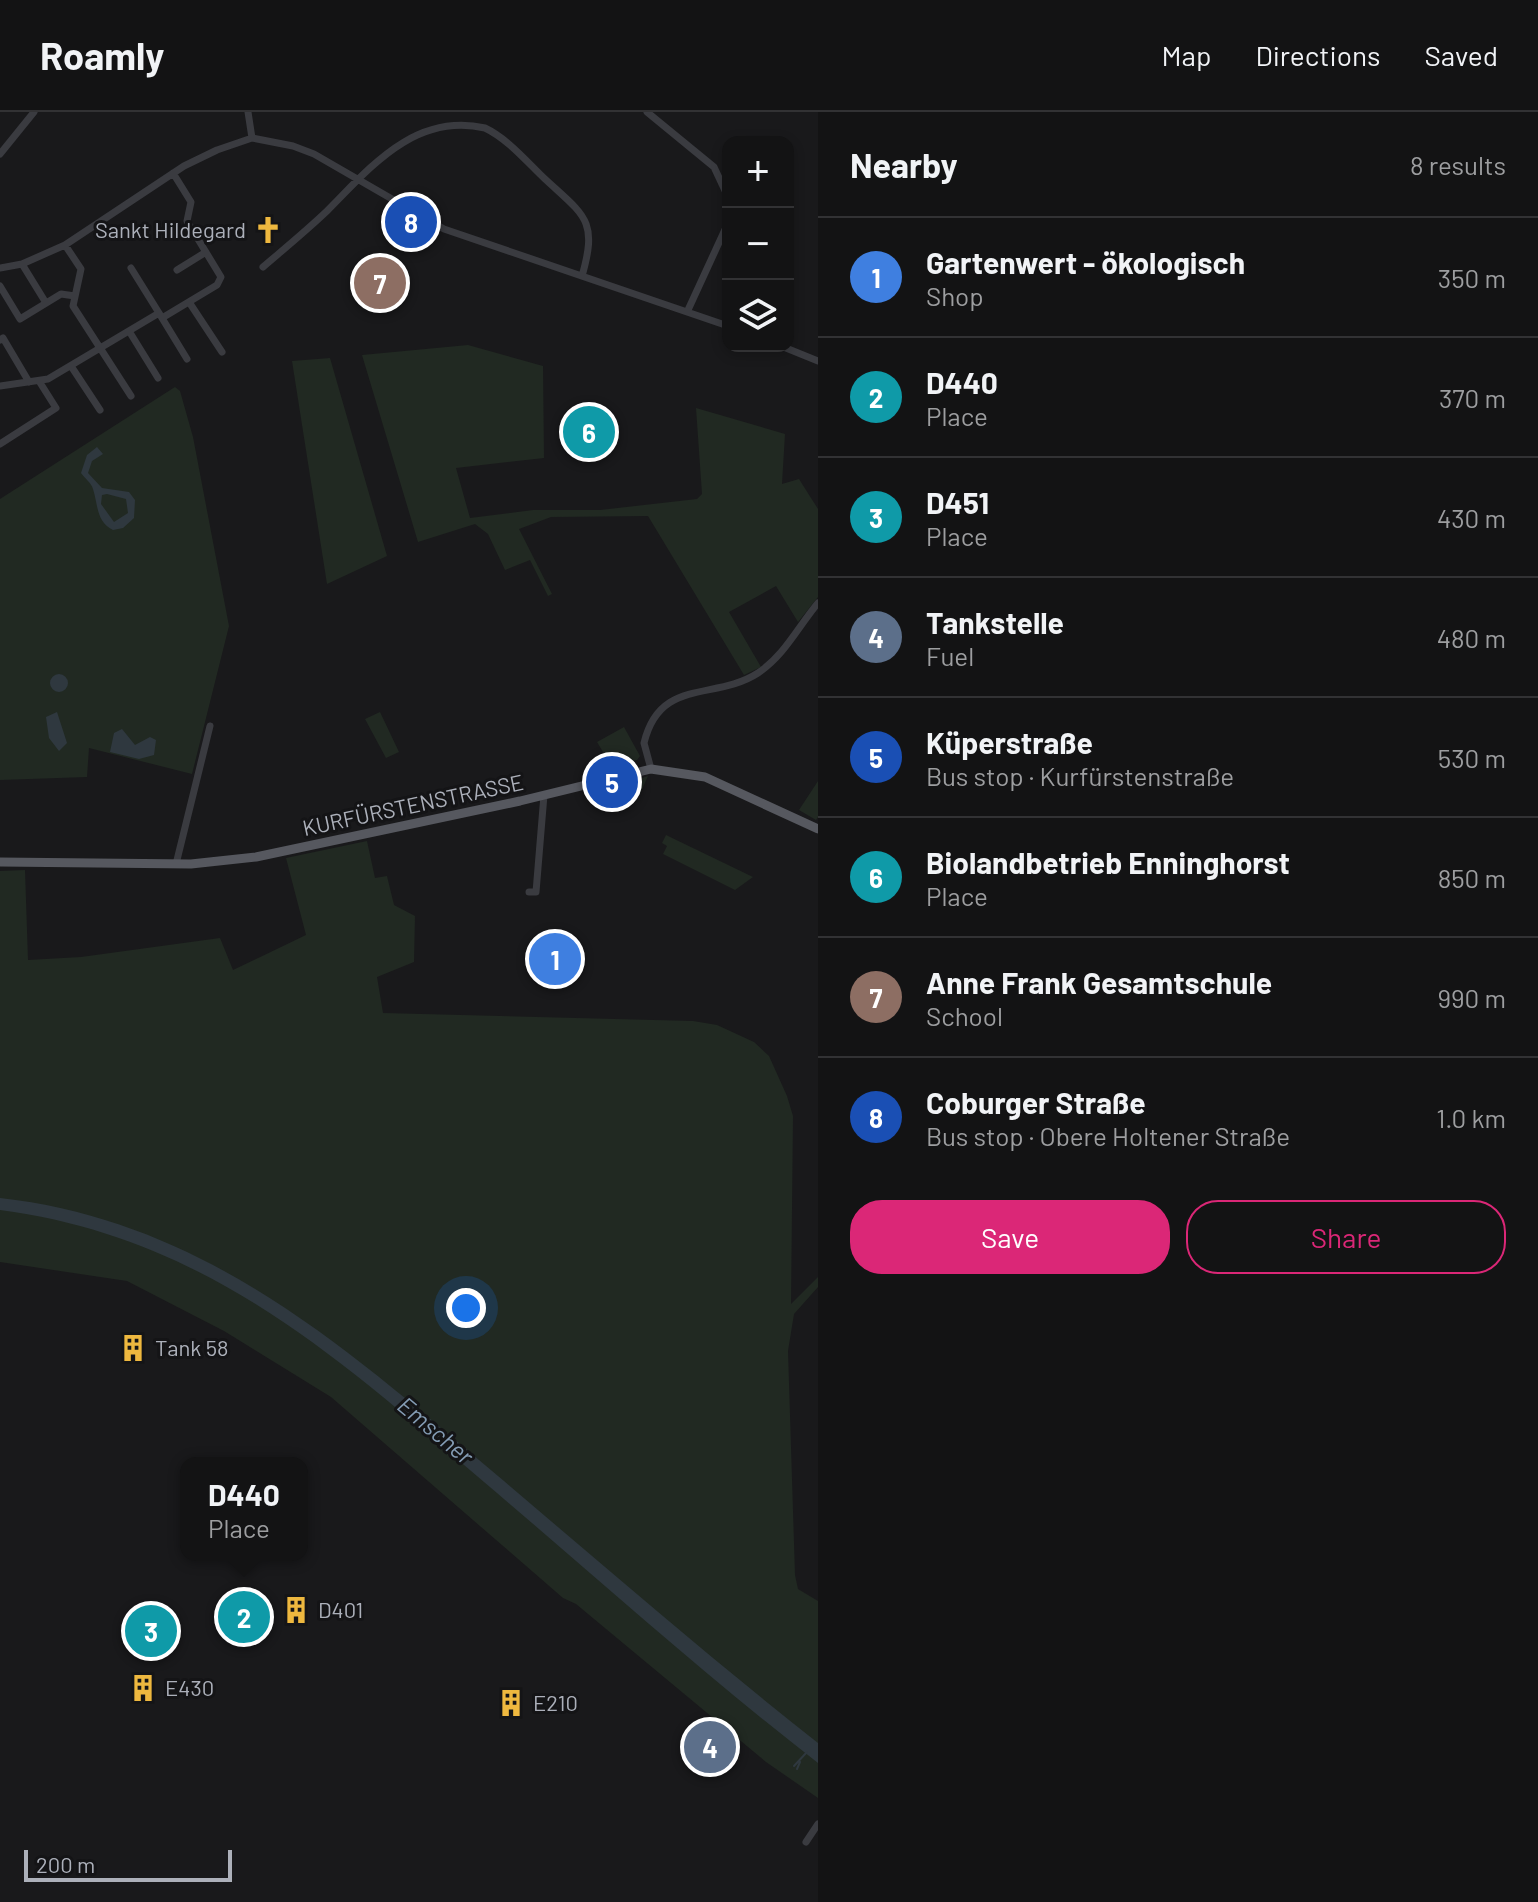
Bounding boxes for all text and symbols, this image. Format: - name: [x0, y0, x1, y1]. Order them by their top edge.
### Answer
- text: Roamly: [40, 32, 164, 78]
- text: Map: [1162, 38, 1211, 72]
- text: Directions: [1255, 38, 1381, 72]
- text: Saved: [1425, 38, 1498, 72]
- map controls: [722, 136, 794, 352]
- button: +: [722, 136, 794, 208]
- text: Nearby: [850, 144, 958, 185]
- text: 8 results: [1410, 149, 1506, 180]
- pin: 8: [385, 192, 437, 252]
- button: −: [722, 208, 794, 280]
- church icon: Sankt Hildegard: [253, 215, 283, 245]
- place label: Sankt Hildegard: [95, 216, 246, 242]
- text: Gartenwert - ökologisch: [926, 244, 1245, 280]
- pin: 7: [354, 253, 406, 313]
- text: 1: [871, 262, 881, 293]
- text: 350 m: [1438, 262, 1506, 293]
- button: layers: [722, 280, 794, 352]
- text: Shop: [926, 280, 984, 311]
- text: D440: [926, 364, 998, 400]
- text: 2: [869, 382, 883, 413]
- text: 370 m: [1439, 382, 1506, 413]
- text: Place: [926, 400, 988, 431]
- pin: 6: [563, 402, 615, 462]
- text: D451: [926, 484, 989, 520]
- text: 3: [869, 502, 883, 533]
- text: 430 m: [1437, 502, 1506, 533]
- text: Place: [926, 520, 988, 551]
- text: Tankstelle: [926, 604, 1064, 640]
- text: 4: [868, 622, 884, 653]
- text: 480 m: [1437, 622, 1506, 653]
- text: Fuel: [926, 640, 974, 671]
- text: Küperstraße: [926, 724, 1093, 760]
- text: 5: [869, 742, 883, 773]
- text: 530 m: [1438, 742, 1506, 773]
- pin: 5: [586, 752, 638, 812]
- text: Bus stop · Kurfürstenstraße: [926, 760, 1234, 791]
- street label: KURFÜRSTENSTRASSE: [300, 768, 526, 840]
- text: Biolandbetrieb Enninghorst: [926, 844, 1290, 880]
- text: 6: [869, 862, 883, 893]
- text: 850 m: [1438, 862, 1506, 893]
- text: Place: [926, 880, 988, 911]
- pin: 1: [529, 929, 581, 989]
- text: Anne Frank Gesamtschule: [926, 964, 1272, 1000]
- text: 7: [870, 982, 882, 1013]
- text: 990 m: [1438, 982, 1506, 1013]
- text: School: [926, 1000, 1003, 1031]
- text: Coburger Straße: [926, 1084, 1146, 1120]
- text: 8: [869, 1102, 883, 1133]
- text: 1.0 km: [1436, 1102, 1506, 1133]
- text: Bus stop · Obere Holtener Straße: [926, 1120, 1290, 1151]
- button: Save: [850, 1200, 1170, 1274]
- button: Share: [1186, 1200, 1506, 1274]
- your location: [446, 1288, 486, 1328]
- building icon: Tank 58: [118, 1333, 148, 1363]
- place label: Tank 58: [155, 1334, 228, 1360]
- water label: Emscher: [392, 1390, 481, 1471]
- popup: [180, 1457, 308, 1561]
- text: D440: [208, 1476, 280, 1512]
- text: Place: [208, 1512, 270, 1543]
- pin: 2: [218, 1587, 270, 1647]
- building icon: D401: [281, 1595, 311, 1625]
- place label: D401: [318, 1596, 363, 1622]
- pin: 3: [125, 1601, 177, 1661]
- building icon: E430: [128, 1673, 158, 1703]
- place label: E430: [165, 1674, 214, 1700]
- building icon: E210: [496, 1688, 526, 1718]
- place label: E210: [533, 1689, 578, 1715]
- pin: 4: [684, 1717, 736, 1777]
- scale bar: [24, 1846, 232, 1882]
- text: 200 m: [36, 1851, 95, 1877]

